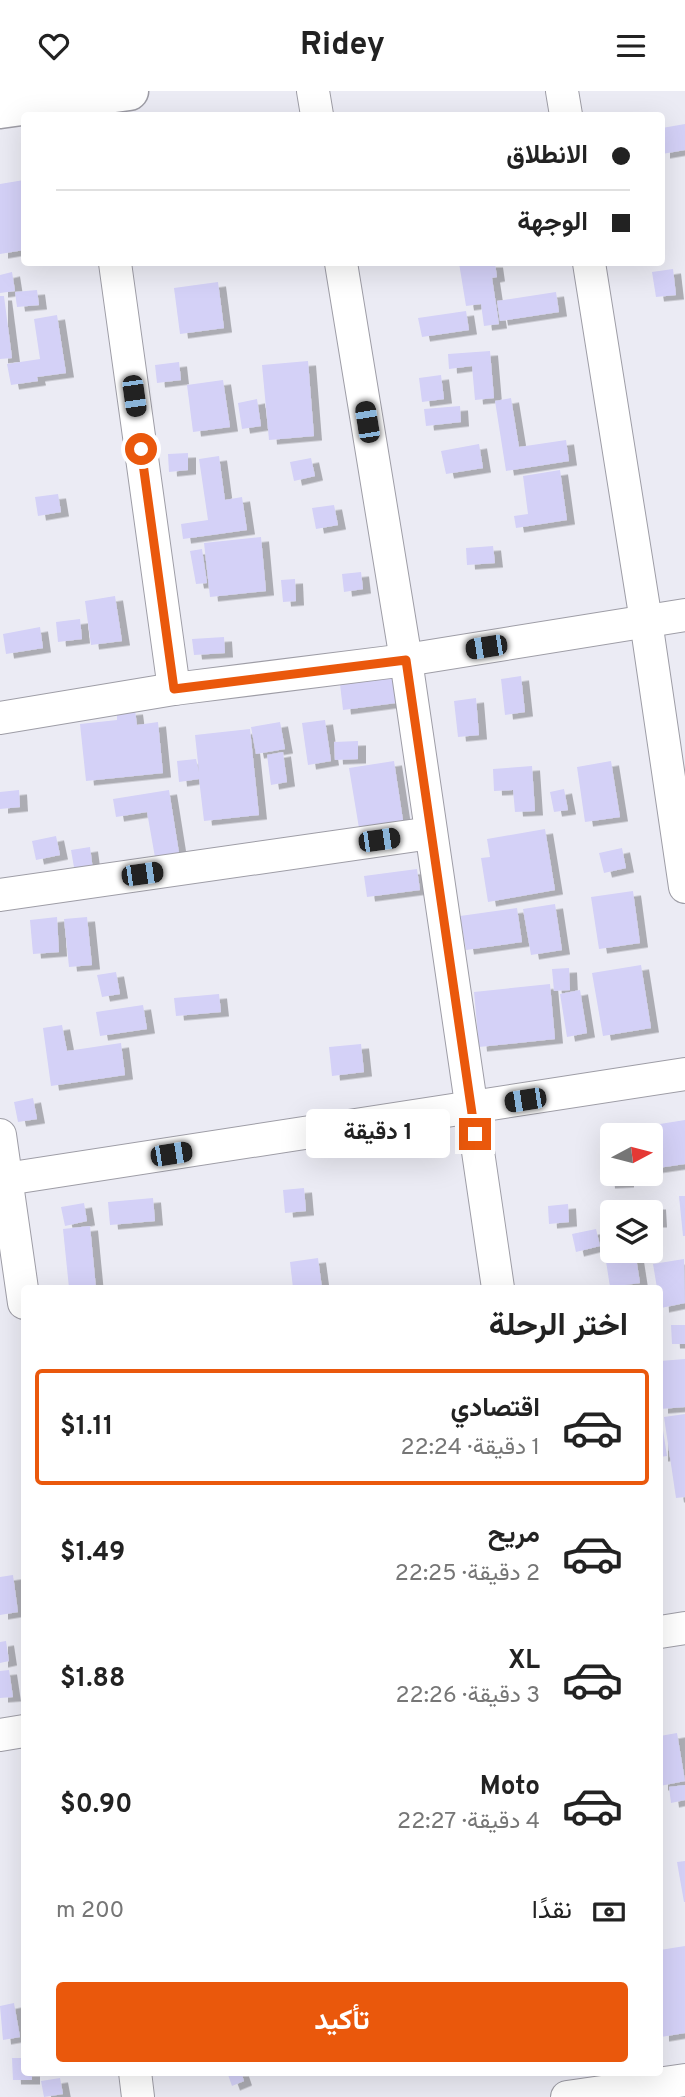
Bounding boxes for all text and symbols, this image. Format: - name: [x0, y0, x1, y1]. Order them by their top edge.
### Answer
- text: Ridey: [300, 26, 385, 66]
- icon: heart: [35, 27, 73, 65]
- icon: menu: [612, 27, 650, 65]
- text: الانطلاق: [506, 140, 588, 173]
- text: الوجهة: [517, 207, 588, 240]
- car: [121, 374, 148, 418]
- car: [354, 400, 381, 444]
- route start: [125, 433, 157, 465]
- car: [464, 633, 509, 661]
- car: [357, 827, 402, 853]
- car: [120, 861, 165, 887]
- car: [503, 1086, 548, 1114]
- callout: 1 دقيقة: [307, 1109, 450, 1159]
- route end: [459, 1118, 491, 1150]
- text: 1 دقيقة: [343, 1119, 413, 1148]
- north arrow: [600, 1123, 663, 1187]
- map controls: [600, 1123, 663, 1263]
- car: [149, 1140, 194, 1168]
- button: layers: [600, 1200, 663, 1263]
- text: اختر الرحلة: [489, 1307, 628, 1347]
- text: اقتصادي: [451, 1393, 540, 1426]
- icon: car: [561, 1396, 624, 1459]
- text: $1.11: [60, 1411, 113, 1444]
- text: 1 دقيقة · 22:24: [400, 1434, 540, 1463]
- text: مريح: [488, 1519, 540, 1552]
- icon: car: [561, 1522, 624, 1585]
- text: $1.49: [60, 1537, 125, 1570]
- text: 2 دقيقة · 22:25: [395, 1560, 540, 1589]
- text: XL: [508, 1645, 540, 1678]
- icon: car: [561, 1648, 624, 1711]
- text: $1.88: [60, 1663, 125, 1696]
- text: 3 دقيقة · 22:26: [396, 1682, 540, 1711]
- text: Moto: [480, 1771, 540, 1804]
- icon: car: [561, 1774, 624, 1837]
- text: $0.90: [60, 1789, 132, 1822]
- text: 4 دقيقة · 22:27: [397, 1808, 540, 1837]
- icon: cash: [590, 1893, 628, 1931]
- text: نقدًا: [532, 1895, 572, 1928]
- text: 200 m: [56, 1897, 124, 1926]
- button: تأكيد: [56, 1982, 628, 2062]

